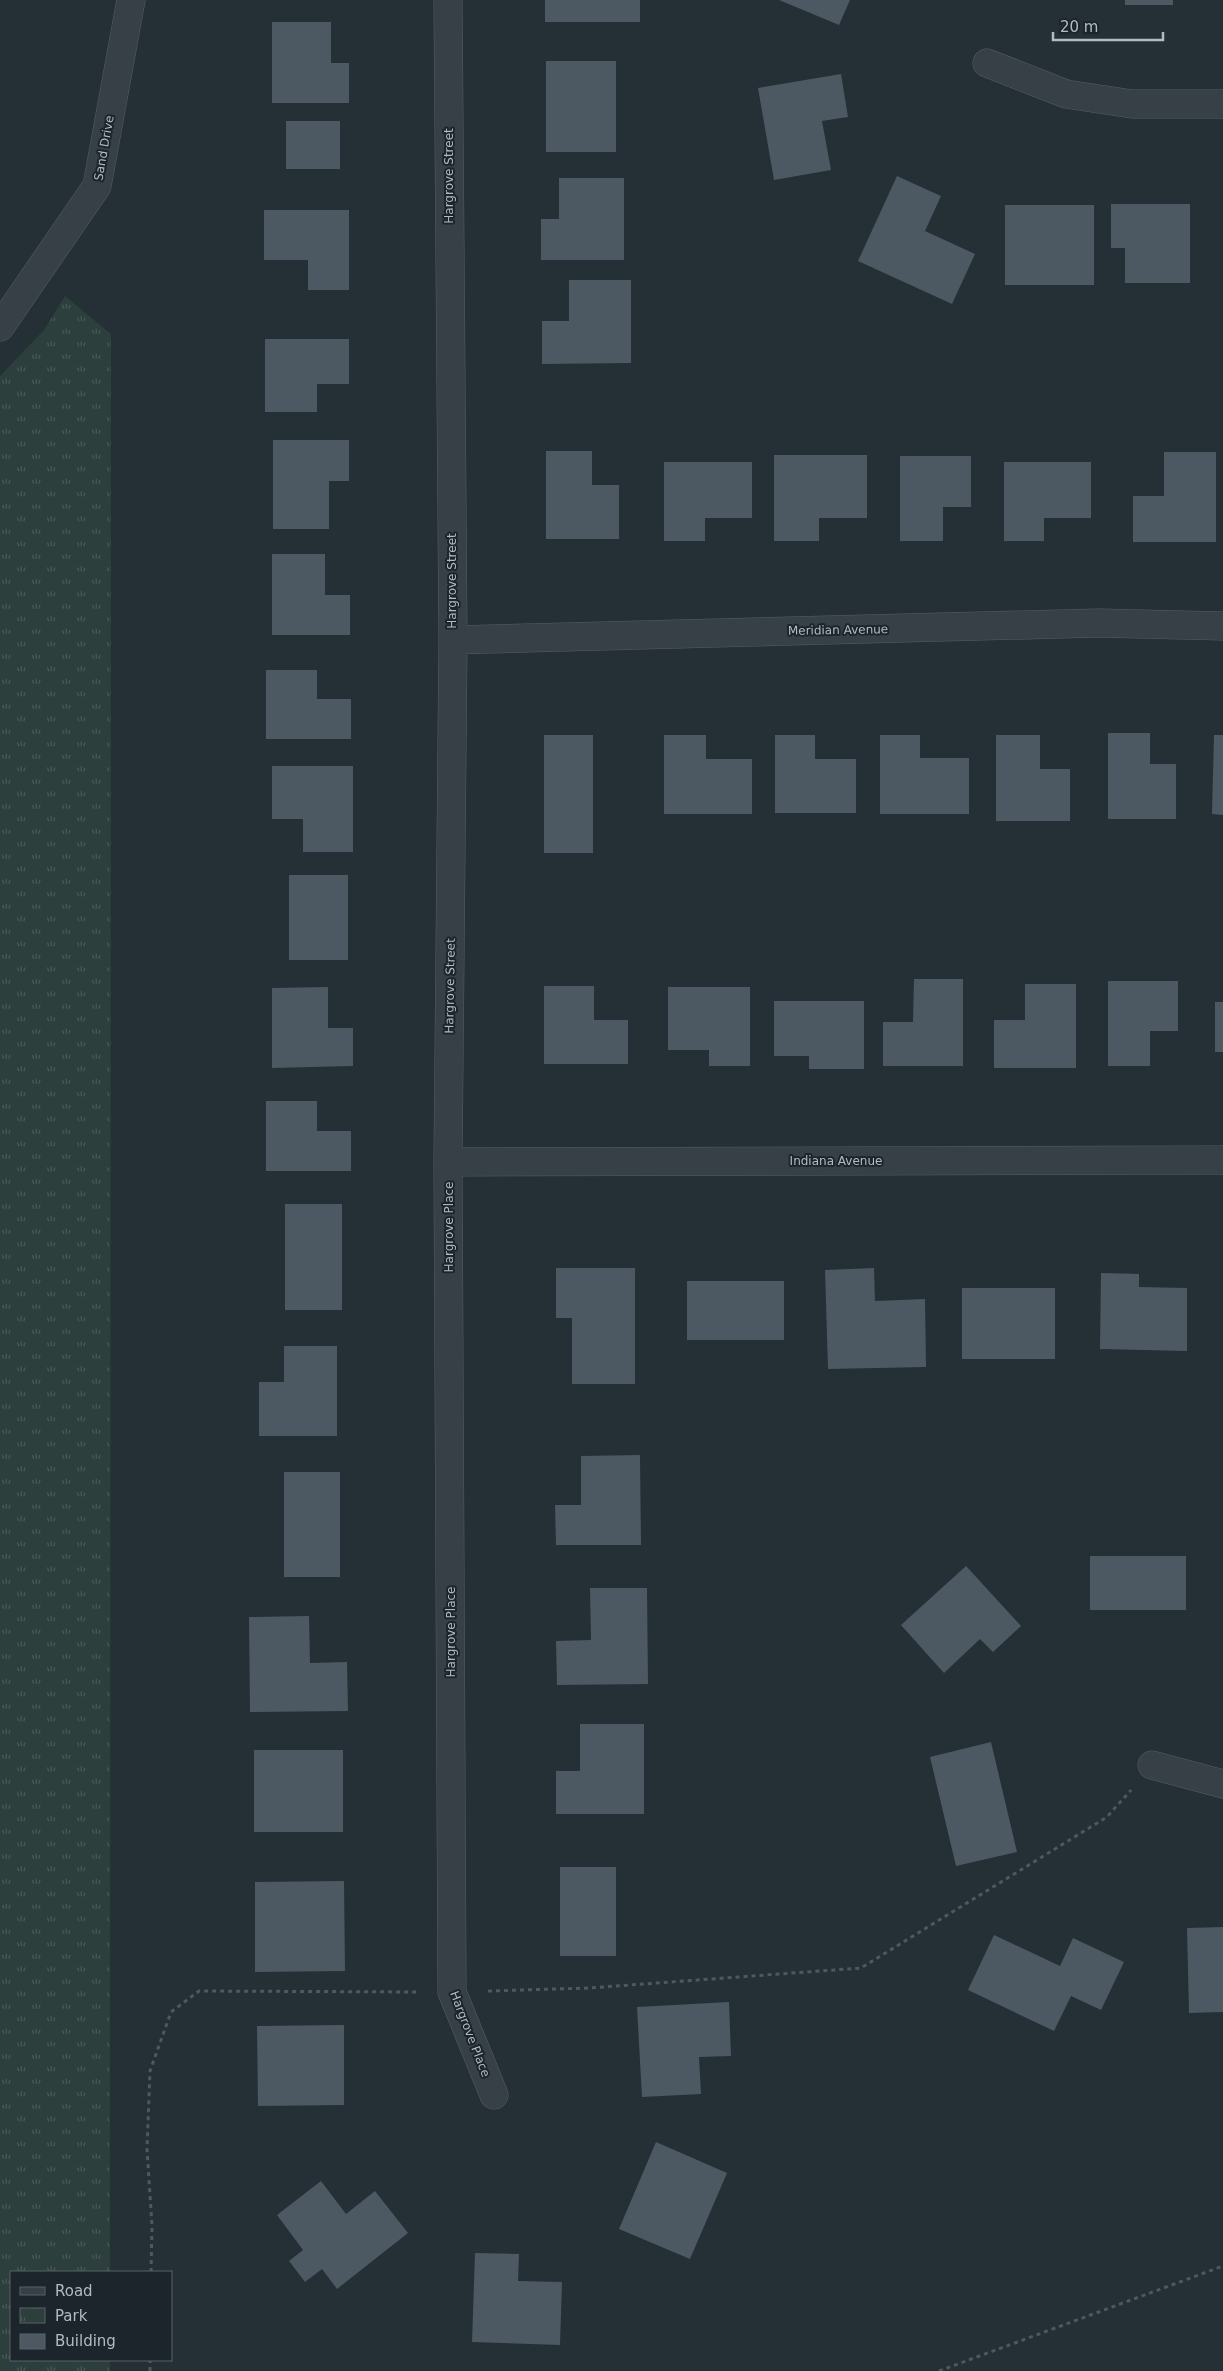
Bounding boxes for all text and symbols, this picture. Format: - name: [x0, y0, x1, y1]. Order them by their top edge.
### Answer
- scale bar: [1053, 10, 1163, 42]
- text: 20 m: [1060, 18, 1098, 36]
- street label: Sand Drive: [91, 114, 117, 182]
- street label: Hargrove Street: [442, 128, 456, 224]
- street label: Hargrove Street: [445, 533, 459, 629]
- street label: Meridian Avenue: [788, 622, 888, 638]
- street label: Hargrove Street: [442, 938, 458, 1034]
- street label: Indiana Avenue: [790, 1154, 882, 1168]
- street label: Hargrove Place: [442, 1182, 456, 1272]
- street label: Hargrove Place: [444, 1587, 458, 1677]
- street label: Hargrove Place: [447, 1989, 493, 2079]
- legend: [10, 2271, 172, 2361]
- text: Road: [55, 2282, 93, 2300]
- text: Park: [55, 2307, 88, 2325]
- text: Building: [55, 2332, 116, 2350]

